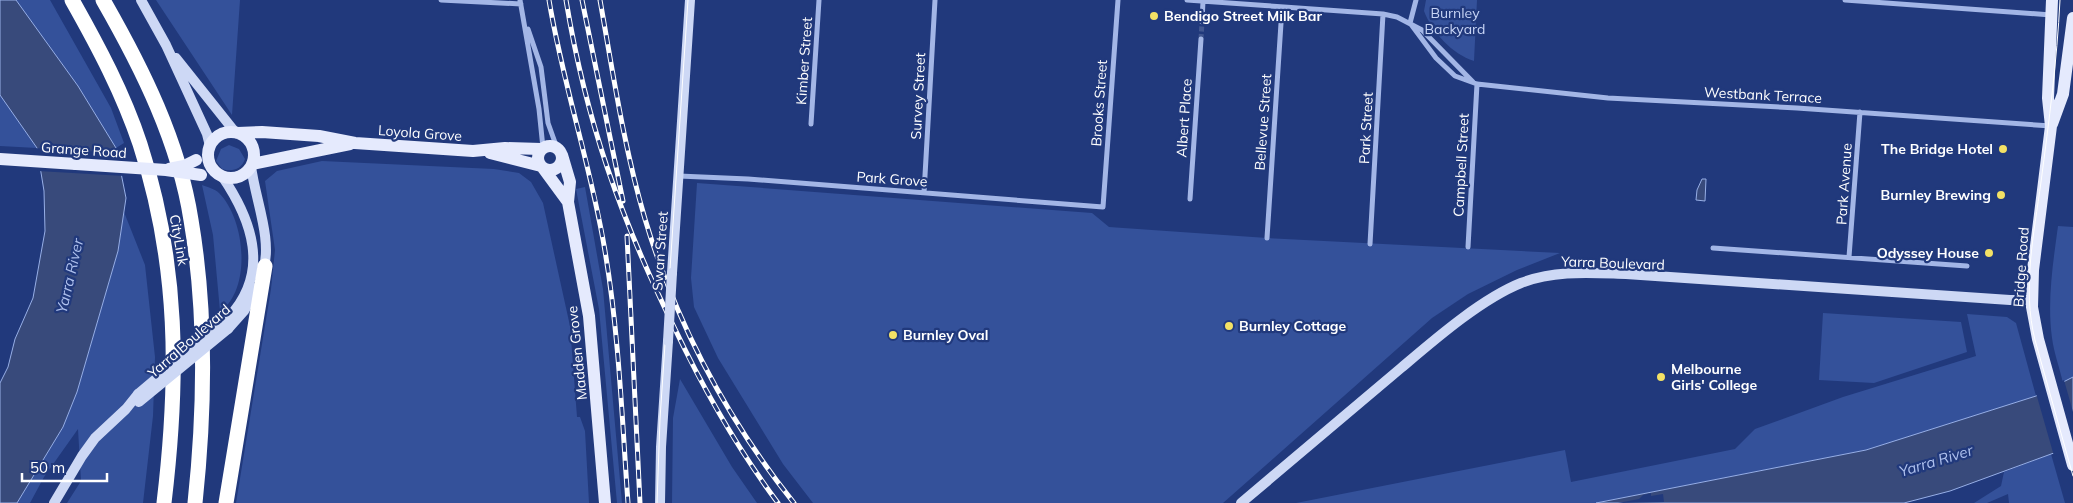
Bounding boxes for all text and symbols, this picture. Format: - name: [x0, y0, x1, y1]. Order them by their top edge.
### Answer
- park label: Burnley Backyard: [1425, 4, 1485, 38]
- place label: Bendigo Street Milk Bar: [1164, 7, 1322, 25]
- marker: Bendigo Street Milk Bar: [1148, 10, 1160, 22]
- street label: Kimber Street: [792, 16, 816, 106]
- street label: Survey Street: [907, 52, 929, 140]
- street label: Brooks Street: [1087, 59, 1111, 147]
- street label: Bellevue Street: [1251, 73, 1275, 171]
- street label: Albert Place: [1172, 78, 1196, 158]
- street label: Westbank Terrace: [1704, 83, 1822, 107]
- street label: Park Street: [1355, 92, 1377, 164]
- street label: Campbell Street: [1449, 113, 1473, 217]
- street label: Loyola Grove: [377, 121, 463, 145]
- street label: Grange Road: [41, 138, 127, 162]
- place label: The Bridge Hotel: [1881, 140, 1993, 158]
- street label: Park Avenue: [1832, 143, 1856, 225]
- marker: The Bridge Hotel: [1997, 143, 2009, 155]
- street label: Park Grove: [856, 168, 928, 190]
- place label: Burnley Brewing: [1881, 186, 1991, 204]
- marker: Burnley Brewing: [1995, 189, 2007, 201]
- street label: Swan Street: [648, 211, 672, 291]
- street label: CityLink: [166, 213, 192, 268]
- street label: Bridge Road: [2009, 226, 2033, 308]
- water label: Yarra River: [52, 236, 87, 315]
- place label: Odyssey House: [1877, 244, 1979, 262]
- marker: Odyssey House: [1983, 247, 1995, 259]
- street label: Yarra Boulevard: [1560, 252, 1665, 274]
- street label: Yarra Boulevard: [143, 300, 234, 382]
- street label: Madden Grove: [563, 305, 591, 401]
- place label: Burnley Cottage: [1239, 317, 1347, 335]
- marker: Burnley Cottage: [1223, 320, 1235, 332]
- place label: Burnley Oval: [903, 326, 988, 344]
- marker: Burnley Oval: [887, 329, 899, 341]
- place label: Melbourne Girls' College: [1671, 360, 1757, 394]
- marker: Melbourne Girls' College: [1655, 371, 1667, 383]
- water label: Yarra River: [1897, 440, 1976, 481]
- scale bar: [22, 450, 108, 482]
- text: 50 m: [30, 458, 65, 477]

